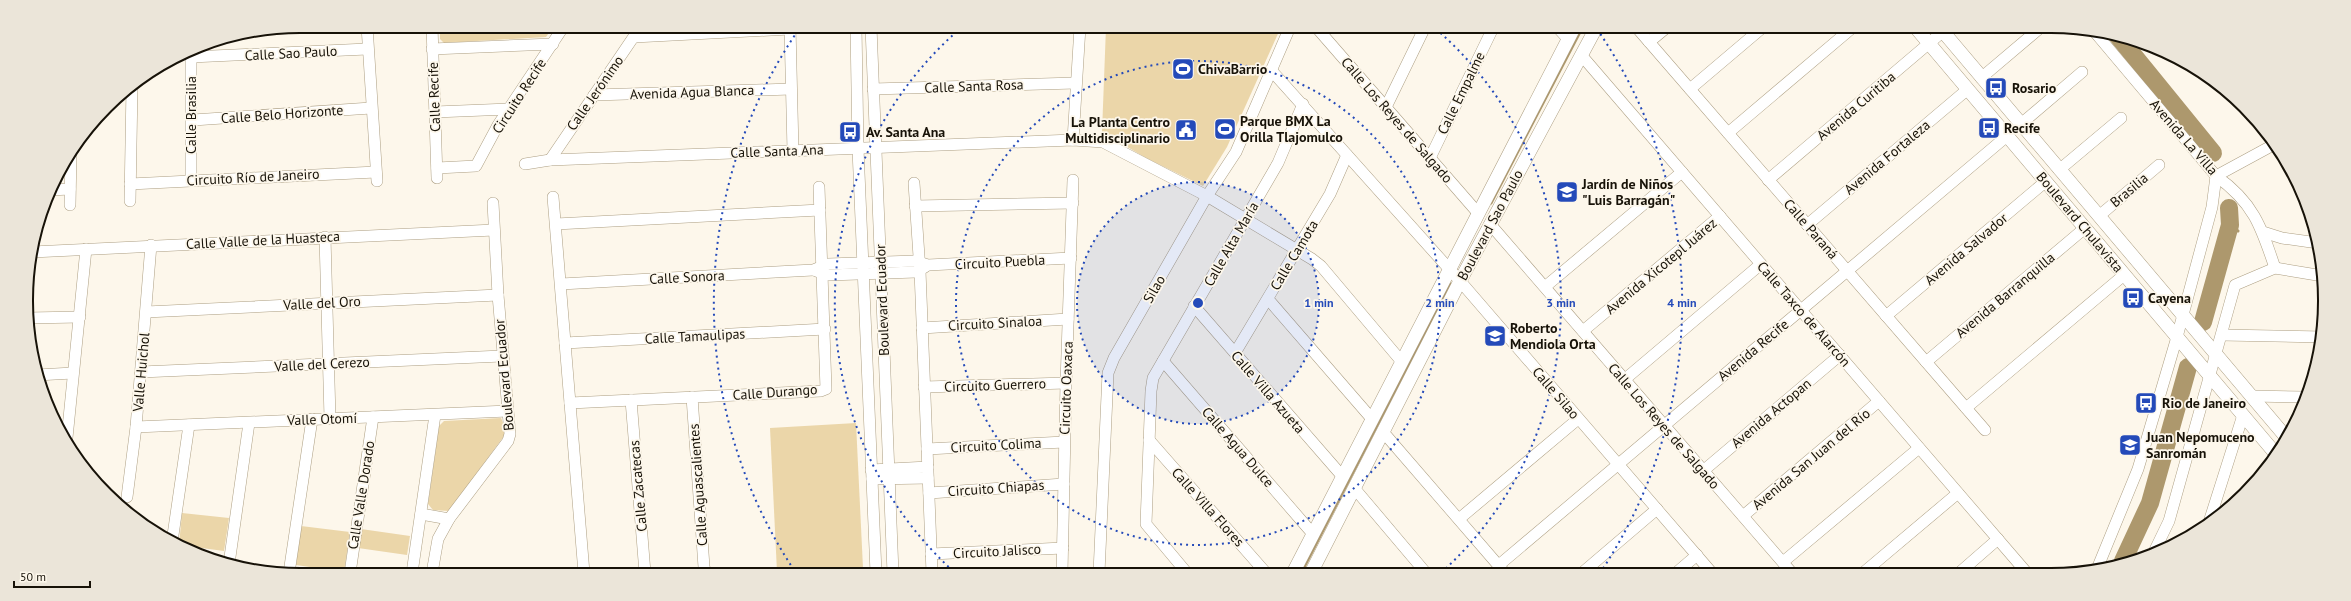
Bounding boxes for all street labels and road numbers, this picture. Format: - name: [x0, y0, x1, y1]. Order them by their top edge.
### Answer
- street label: Calle Sao Paulo: [244, 42, 338, 64]
- street label: Calle Empalme: [1433, 49, 1489, 137]
- street label: Calle Jerónimo: [563, 52, 627, 134]
- street label: Calle Los Reyes de Salgado: [1337, 53, 1457, 187]
- street label: Circuito Recife: [488, 55, 550, 137]
- street label: Calle Recife: [424, 62, 444, 132]
- street label: Avenida Curitiba: [1813, 68, 1899, 144]
- street label: Calle Santa Rosa: [924, 75, 1024, 97]
- street label: Calle Brasilia: [182, 76, 200, 154]
- street label: Avenida Agua Blanca: [629, 81, 755, 103]
- street label: Avenida La Villa: [2146, 95, 2222, 179]
- street label: Calle Belo Horizonte: [220, 101, 344, 127]
- street label: Avenida Fortaleza: [1840, 116, 1934, 198]
- street label: Calle Santa Ana: [730, 140, 824, 162]
- street label: Circuito Río de Janeiro: [186, 165, 320, 189]
- street label: Boulevard Sao Paulo: [1453, 167, 1527, 283]
- street label: Boulevard Chulavista: [2033, 168, 2127, 276]
- street label: Brasilia: [2106, 169, 2152, 211]
- street label: Calle Paraná: [1780, 195, 1842, 263]
- street label: Calle Alta María: [1200, 199, 1262, 289]
- street label: Avenida Salvador: [1921, 209, 2011, 289]
- street label: Avenida Xicotepl Juárez: [1602, 214, 1720, 318]
- street label: Calle Camota: [1266, 216, 1322, 293]
- street label: Calle Valle de la Huasteca: [185, 227, 341, 253]
- street label: Boulevard Ecuador: [871, 244, 893, 356]
- street label: Avenida Barranquilla: [1952, 248, 2058, 342]
- street label: Circuito Puebla: [954, 251, 1046, 273]
- street label: Calle Taxco de Alarcón: [1753, 258, 1855, 370]
- street label: Calle Sonora: [649, 266, 725, 288]
- street label: Silao: [1139, 272, 1169, 306]
- street label: Valle del Oro: [282, 292, 361, 314]
- street label: Circuito Sinaloa: [947, 312, 1043, 334]
- street label: Avenida Recife: [1714, 315, 1792, 385]
- street label: Boulevard Ecuador: [490, 318, 518, 432]
- street label: Calle Tamaulipas: [644, 324, 746, 348]
- street label: Valle Huichol: [128, 332, 153, 413]
- street label: Circuito Oaxaca: [1055, 341, 1077, 435]
- street label: Calle Villa Azueta: [1227, 347, 1309, 437]
- street label: Valle del Cerezo: [273, 353, 370, 376]
- street label: Calle Los Reyes de Salgado: [1604, 359, 1724, 493]
- street label: Calle Silao: [1528, 363, 1584, 423]
- street label: Circuito Guerrero: [944, 374, 1046, 396]
- street label: Avenida Actopan: [1727, 374, 1815, 452]
- street label: Calle Durango: [732, 380, 818, 404]
- street label: Calle Agua Dulce: [1198, 403, 1278, 491]
- street label: Avenida San Juan del Río: [1748, 404, 1874, 514]
- street label: Valle Otomí: [286, 409, 358, 429]
- street label: Calle Aguascalientes: [685, 423, 711, 547]
- street label: Circuito Colima: [950, 434, 1042, 456]
- street label: Calle Valle Dorado: [344, 439, 378, 551]
- street label: Calle Zacatecas: [625, 439, 651, 532]
- street label: Calle Villa Flores: [1168, 464, 1248, 550]
- street label: Circuito Chiapas: [947, 476, 1045, 500]
- street label: Circuito Jalisco: [952, 540, 1042, 562]

